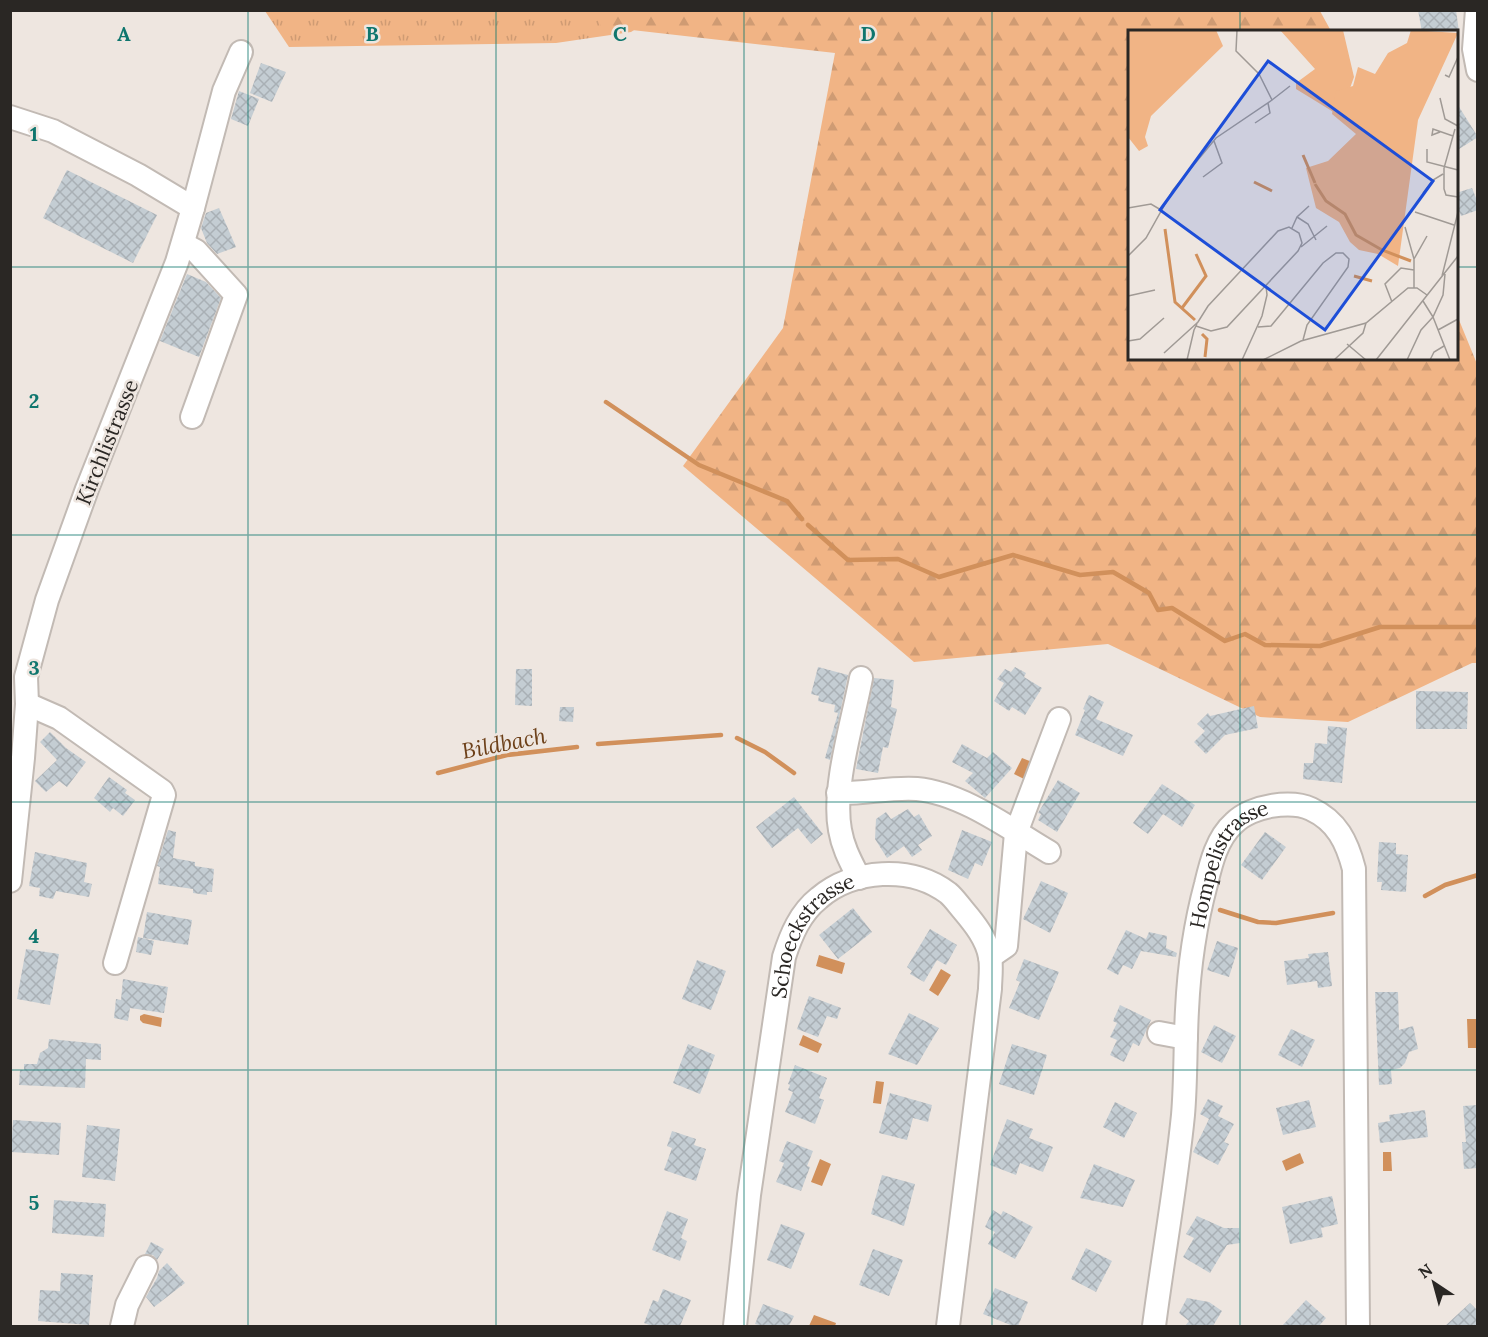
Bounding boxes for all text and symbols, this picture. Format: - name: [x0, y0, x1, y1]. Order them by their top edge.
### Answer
- text: A: [117, 21, 131, 46]
- text: B: [365, 21, 379, 46]
- text: C: [613, 21, 627, 46]
- text: D: [860, 21, 876, 46]
- inset map: [1128, 30, 1458, 360]
- text: 1: [30, 121, 38, 146]
- street label: Kirchlistrasse: [70, 375, 144, 509]
- text: 2: [29, 388, 39, 413]
- text: 3: [28, 655, 40, 680]
- water label: Bildbach: [459, 721, 549, 765]
- street label: Hompelistrasse: [1183, 793, 1271, 931]
- street label: Schoeckstrasse: [765, 867, 858, 1000]
- text: 4: [29, 923, 40, 948]
- text: 5: [29, 1190, 40, 1215]
- north arrow: [1404, 1253, 1464, 1313]
- text: N: [1414, 1259, 1436, 1283]

